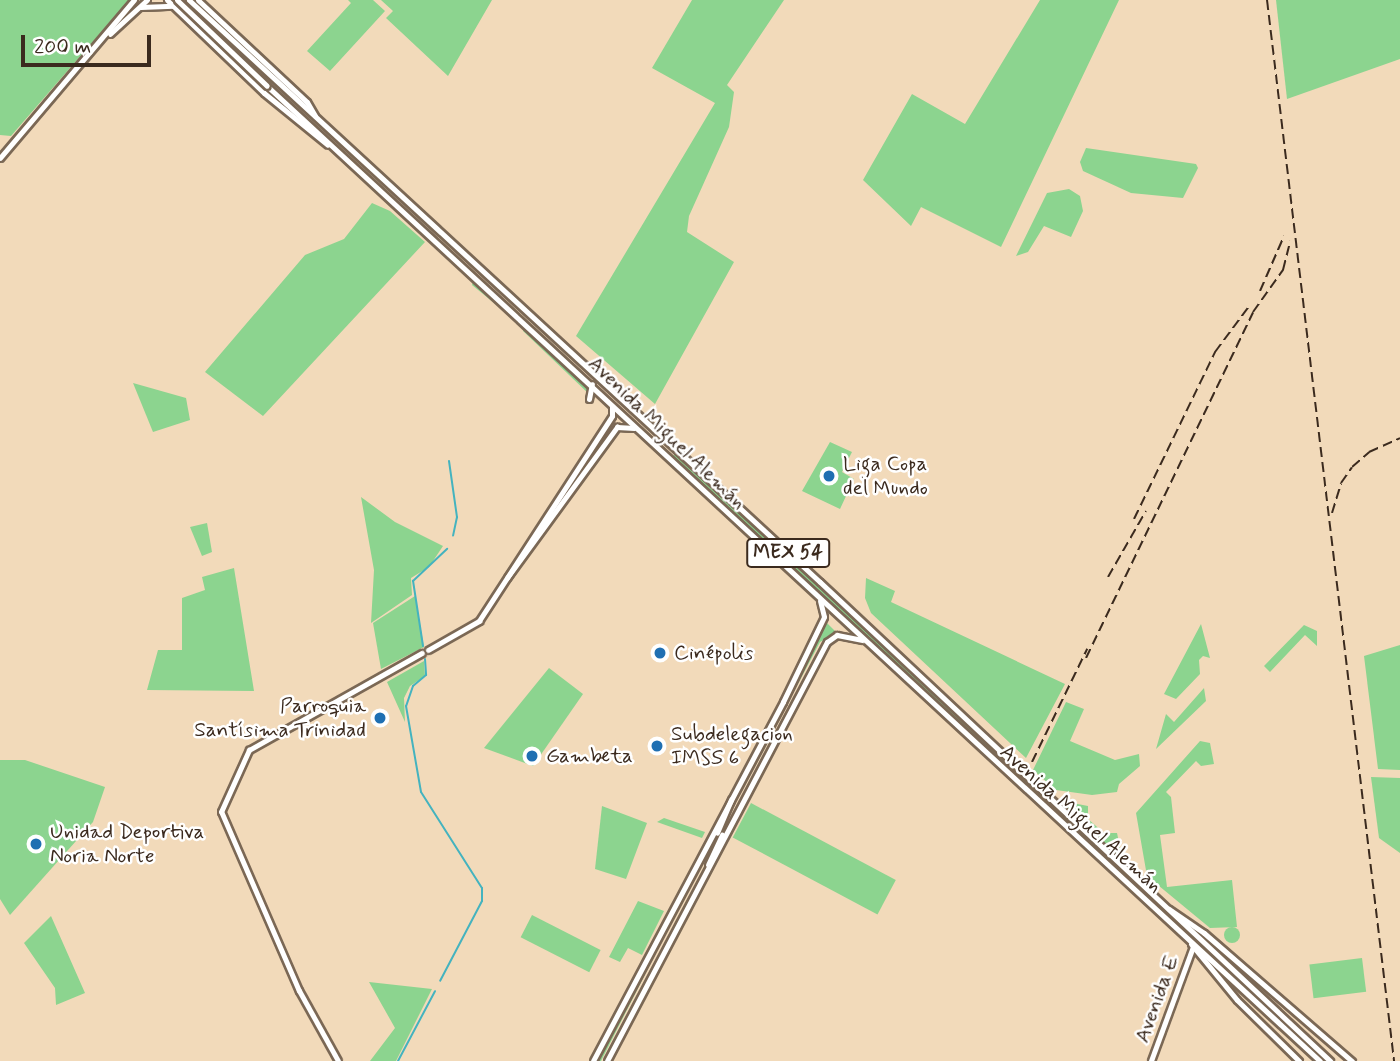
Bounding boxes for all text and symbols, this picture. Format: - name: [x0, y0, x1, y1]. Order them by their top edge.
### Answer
- scale bar: [24, 21, 154, 65]
- text: 200 m: [34, 33, 91, 61]
- street label: Avenida Miguel Alemán: [584, 352, 750, 514]
- place label: Liga Copa del Mundo: [843, 451, 933, 501]
- marker: Liga Copa del Mundo: [821, 468, 837, 484]
- road number: MEX 54: [746, 538, 830, 568]
- place label: Cinépolis: [674, 640, 753, 666]
- marker: Cinépolis: [652, 645, 668, 661]
- place label: Parroquia Santísima Trinidad: [189, 693, 366, 743]
- marker: Parroquia Santísima Trinidad: [372, 710, 388, 726]
- place label: Subdelegacion IMSS 6: [671, 721, 793, 771]
- marker: Subdelegacion IMSS 6: [649, 738, 665, 754]
- street label: Avenida Miguel Alemán: [996, 741, 1166, 897]
- place label: Gambeta: [546, 743, 633, 769]
- marker: Gambeta: [524, 748, 540, 764]
- place label: Unidad Deportiva Noria Norte: [50, 819, 204, 869]
- marker: Unidad Deportiva Noria Norte: [28, 836, 44, 852]
- street label: Avenida E: [1130, 953, 1184, 1045]

